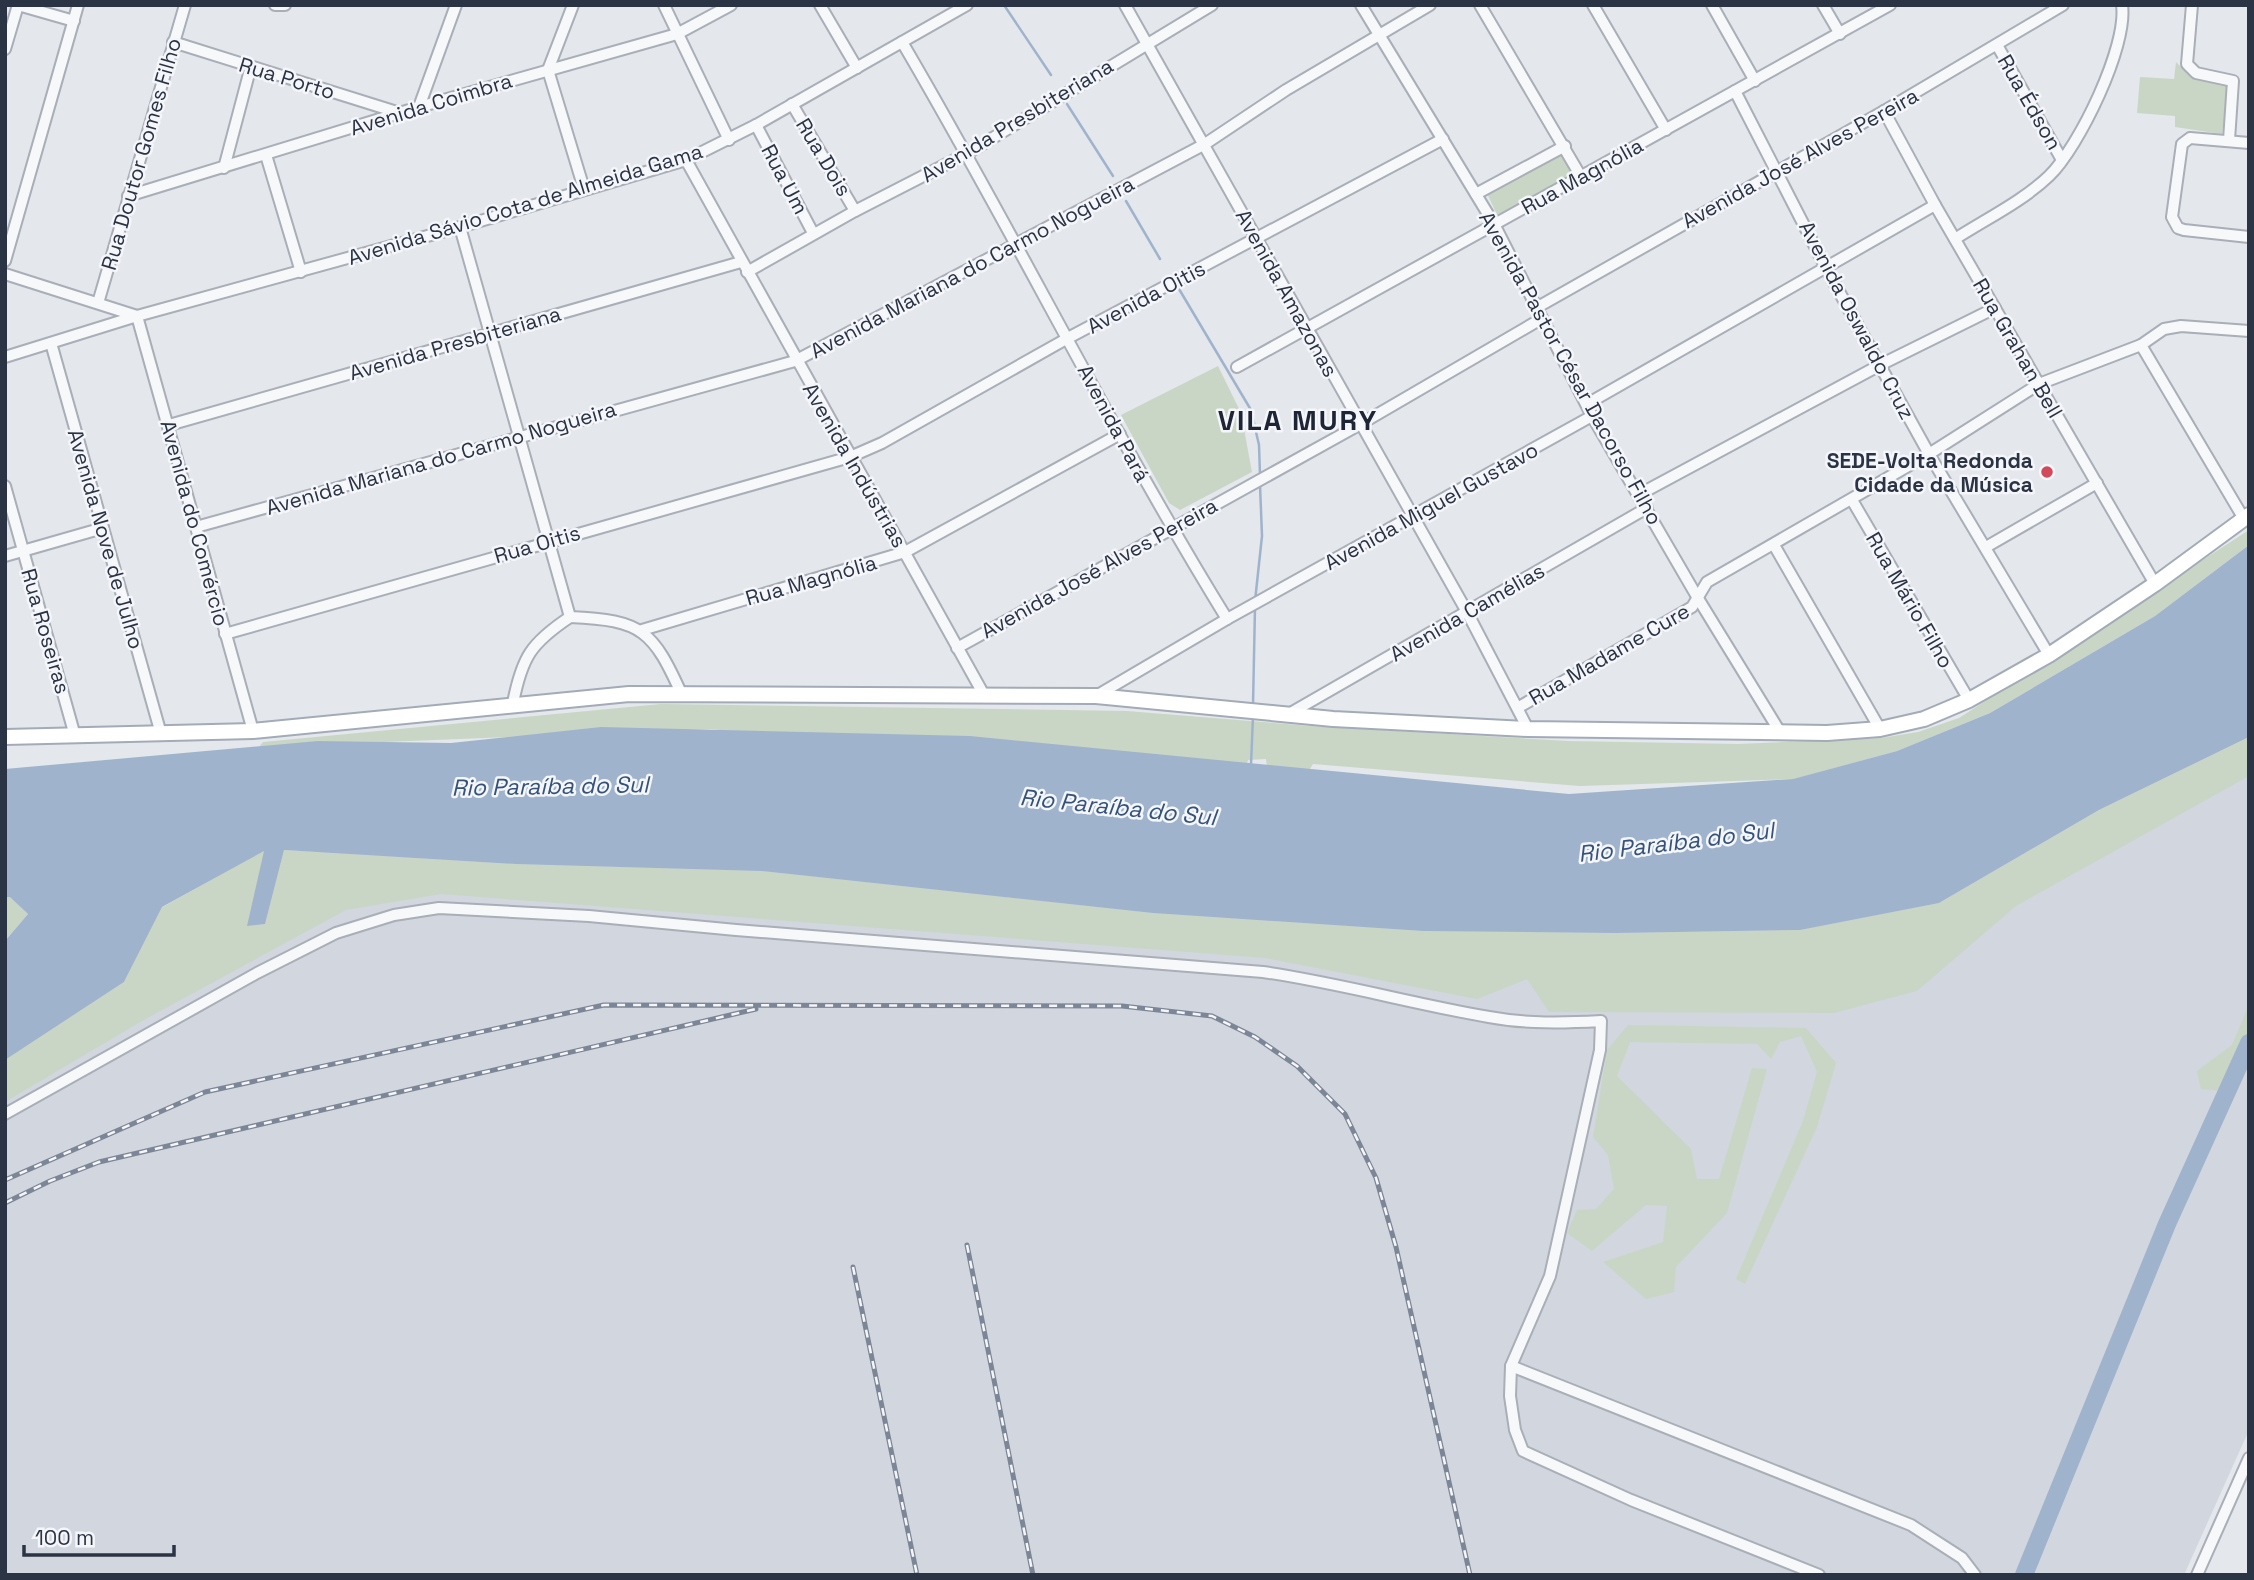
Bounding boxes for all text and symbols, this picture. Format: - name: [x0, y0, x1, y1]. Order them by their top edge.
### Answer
- street label: Rua Doutor Gomes Filho: [95, 35, 187, 273]
- street label: Rua Édson: [1992, 49, 2068, 155]
- street label: Rua Porto: [236, 51, 338, 105]
- street label: Avenida Presbiteriana: [916, 52, 1118, 188]
- street label: Avenida Coimbra: [347, 67, 515, 141]
- street label: Avenida José Alves Pereira: [1677, 82, 1923, 234]
- street label: Rua Dois: [790, 113, 858, 201]
- street label: Rua Magnólia: [1516, 131, 1648, 221]
- street label: Avenida Sávio Cota de Almeida Gama: [344, 137, 706, 271]
- street label: Rua Um: [755, 139, 815, 219]
- street label: Avenida Mariana do Carmo Nogueira: [805, 170, 1139, 364]
- street label: Avenida Amazonas: [1230, 204, 1344, 382]
- street label: Avenida Pastor César Dacorso Filho: [1473, 207, 1669, 529]
- street label: Avenida Oswaldo Cruz: [1793, 216, 1921, 424]
- street label: Avenida Oitis: [1082, 255, 1210, 339]
- street label: Rua Grahan Bell: [1967, 273, 2069, 423]
- street label: Avenida Presbiteriana: [346, 300, 564, 386]
- street label: Avenida Pará: [1072, 360, 1156, 486]
- street label: Avenida Indústrias: [797, 378, 913, 552]
- street label: Avenida Mariana do Carmo Nogueira: [263, 395, 619, 521]
- district label: VILA MURY: [1218, 402, 1378, 438]
- street label: Avenida do Comércio: [154, 417, 236, 629]
- street label: Avenida Nove de Julho: [62, 426, 150, 652]
- street label: Avenida Miguel Gustavo: [1319, 436, 1543, 576]
- place label: SEDE-Volta Redonda Cidade da Música: [1827, 447, 2033, 498]
- marker: SEDE-Volta Redonda Cidade da Música: [2039, 464, 2055, 480]
- street label: Avenida José Alves Pereira: [976, 492, 1222, 644]
- street label: Rua Oitis: [491, 519, 583, 569]
- street label: Rua Mário Filho: [1860, 527, 1960, 673]
- street label: Rua Magnólia: [742, 548, 880, 612]
- street label: Avenida Camélias: [1385, 557, 1549, 667]
- street label: Rua Roseiras: [15, 565, 77, 697]
- street label: Rua Madame Cure: [1524, 597, 1694, 711]
- water label: Rio Paraíba do Sul: [451, 769, 651, 803]
- water label: Rio Paraíba do Sul: [1019, 782, 1220, 832]
- water label: Rio Paraíba do Sul: [1576, 815, 1778, 869]
- scale bar: [24, 1514, 175, 1558]
- text: 100 m: [35, 1524, 94, 1551]

